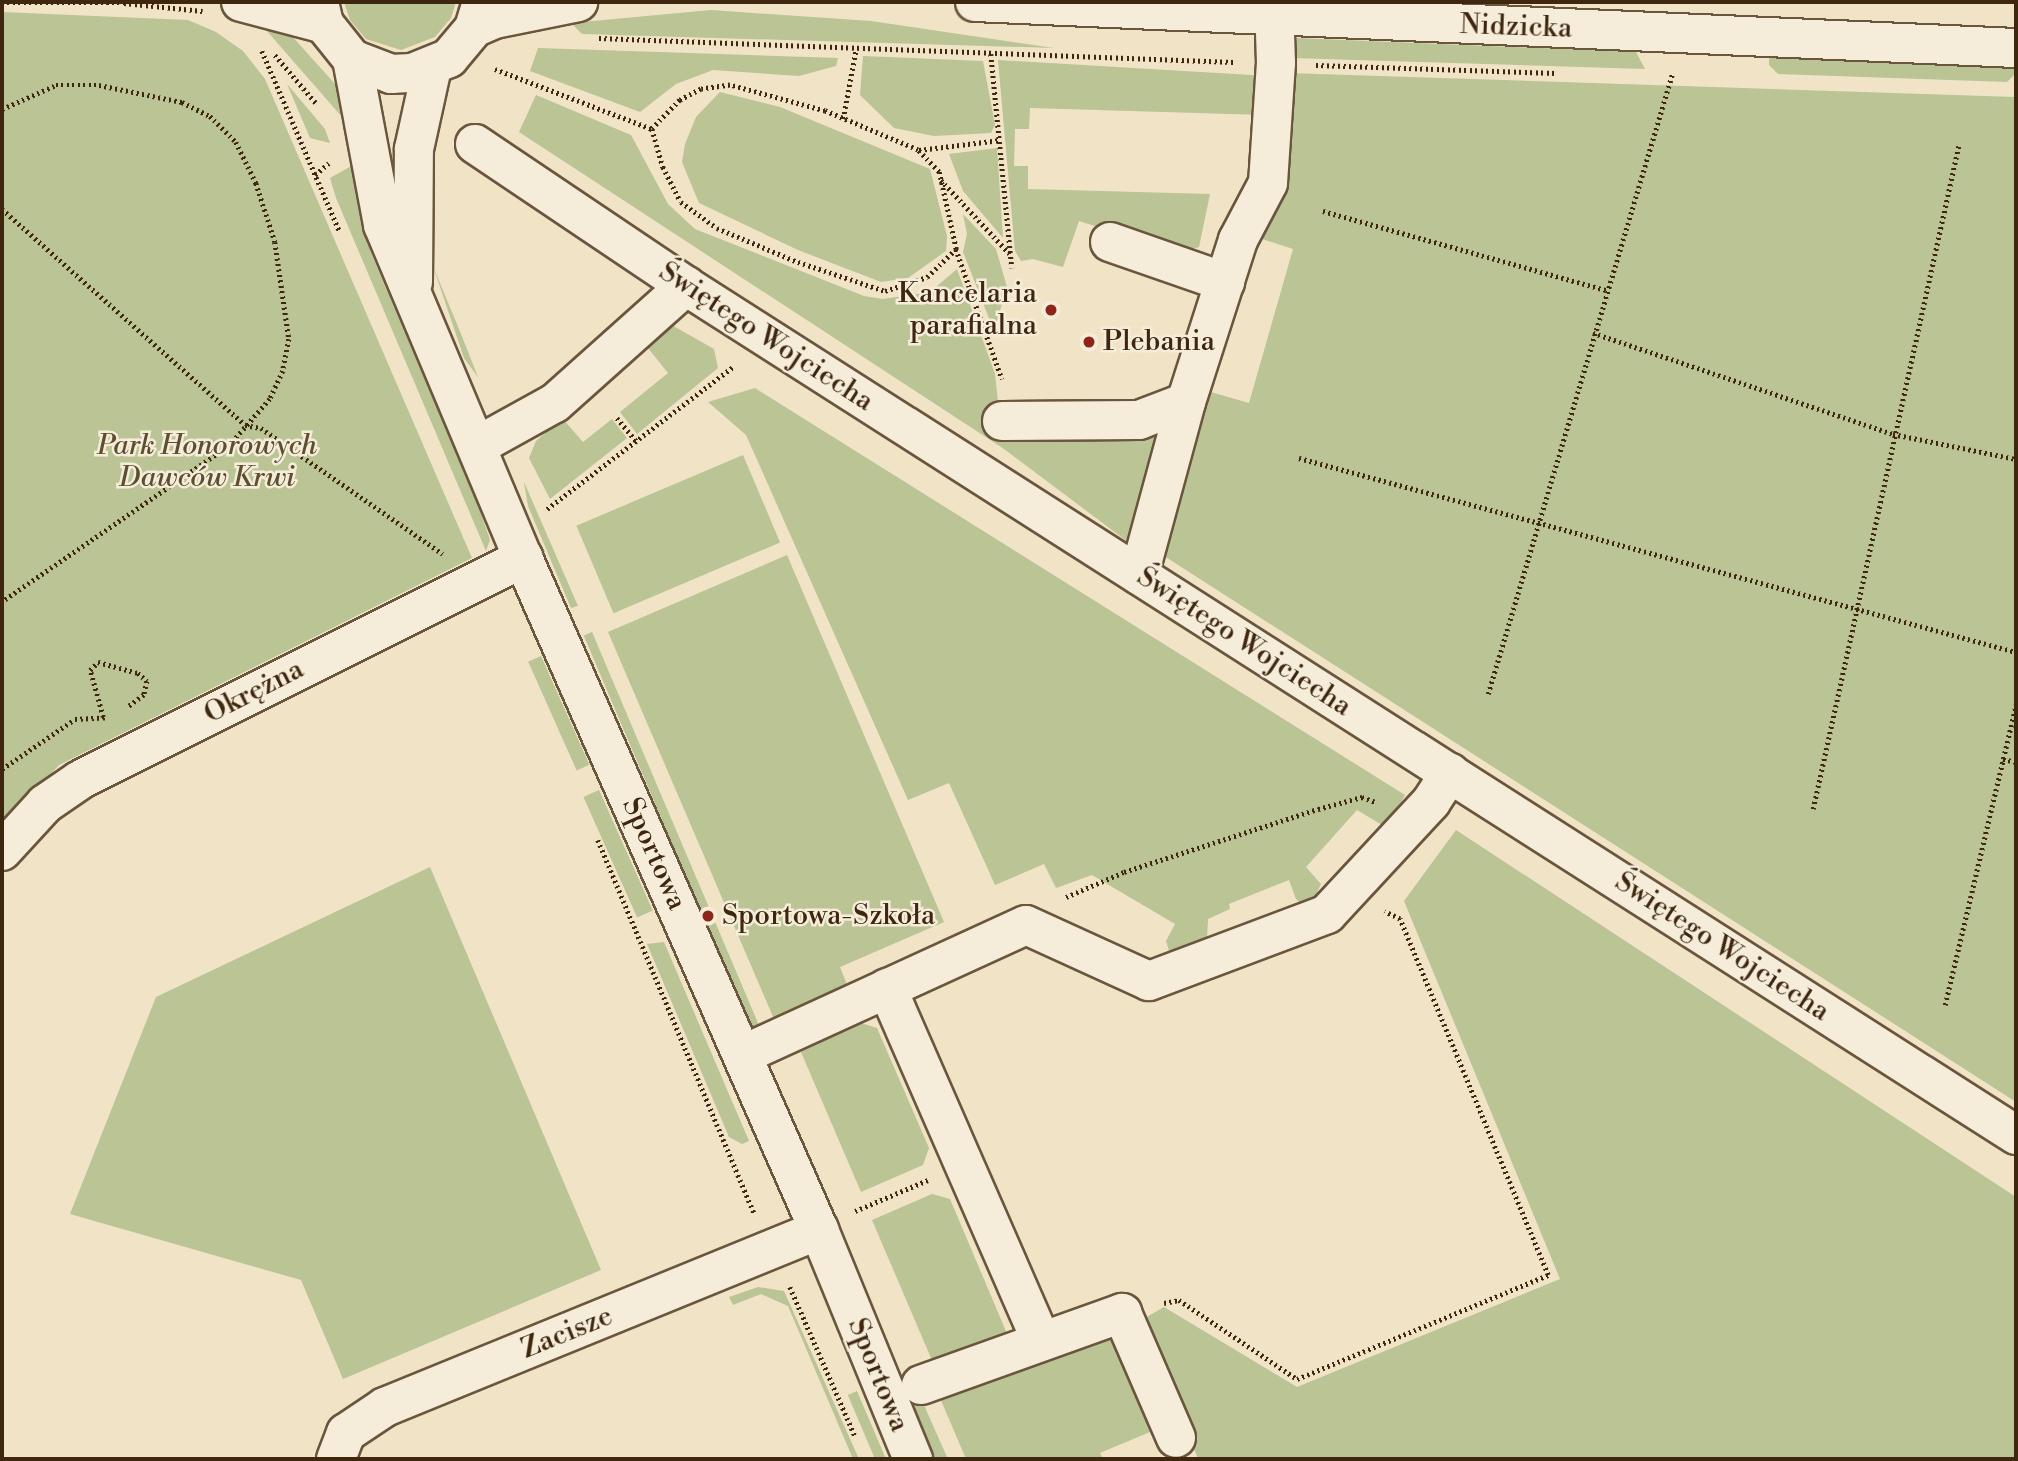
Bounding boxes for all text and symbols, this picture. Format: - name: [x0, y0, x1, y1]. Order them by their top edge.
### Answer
- street label: Nidzicka: [1459, 8, 1573, 46]
- street label: Świętego Wojciecha: [652, 255, 880, 419]
- place label: Kancelaria parafialna: [898, 277, 1037, 343]
- marker: Kancelaria parafialna: [1043, 302, 1059, 318]
- place label: Plebania: [1103, 325, 1215, 359]
- marker: Plebania: [1081, 334, 1097, 350]
- park label: Park Honorowych Dawców Krwi: [97, 429, 317, 495]
- street label: Świętego Wojciecha: [1130, 560, 1358, 724]
- street label: Okrężna: [199, 653, 309, 731]
- street label: Sportowa: [614, 793, 694, 915]
- street label: Świętego Wojciecha: [1608, 865, 1836, 1029]
- place label: Sportowa-Szkoła: [722, 899, 935, 933]
- marker: Sportowa-Szkoła: [700, 908, 716, 924]
- street label: Zacisze: [516, 1300, 618, 1366]
- street label: Sportowa: [840, 1313, 916, 1437]

